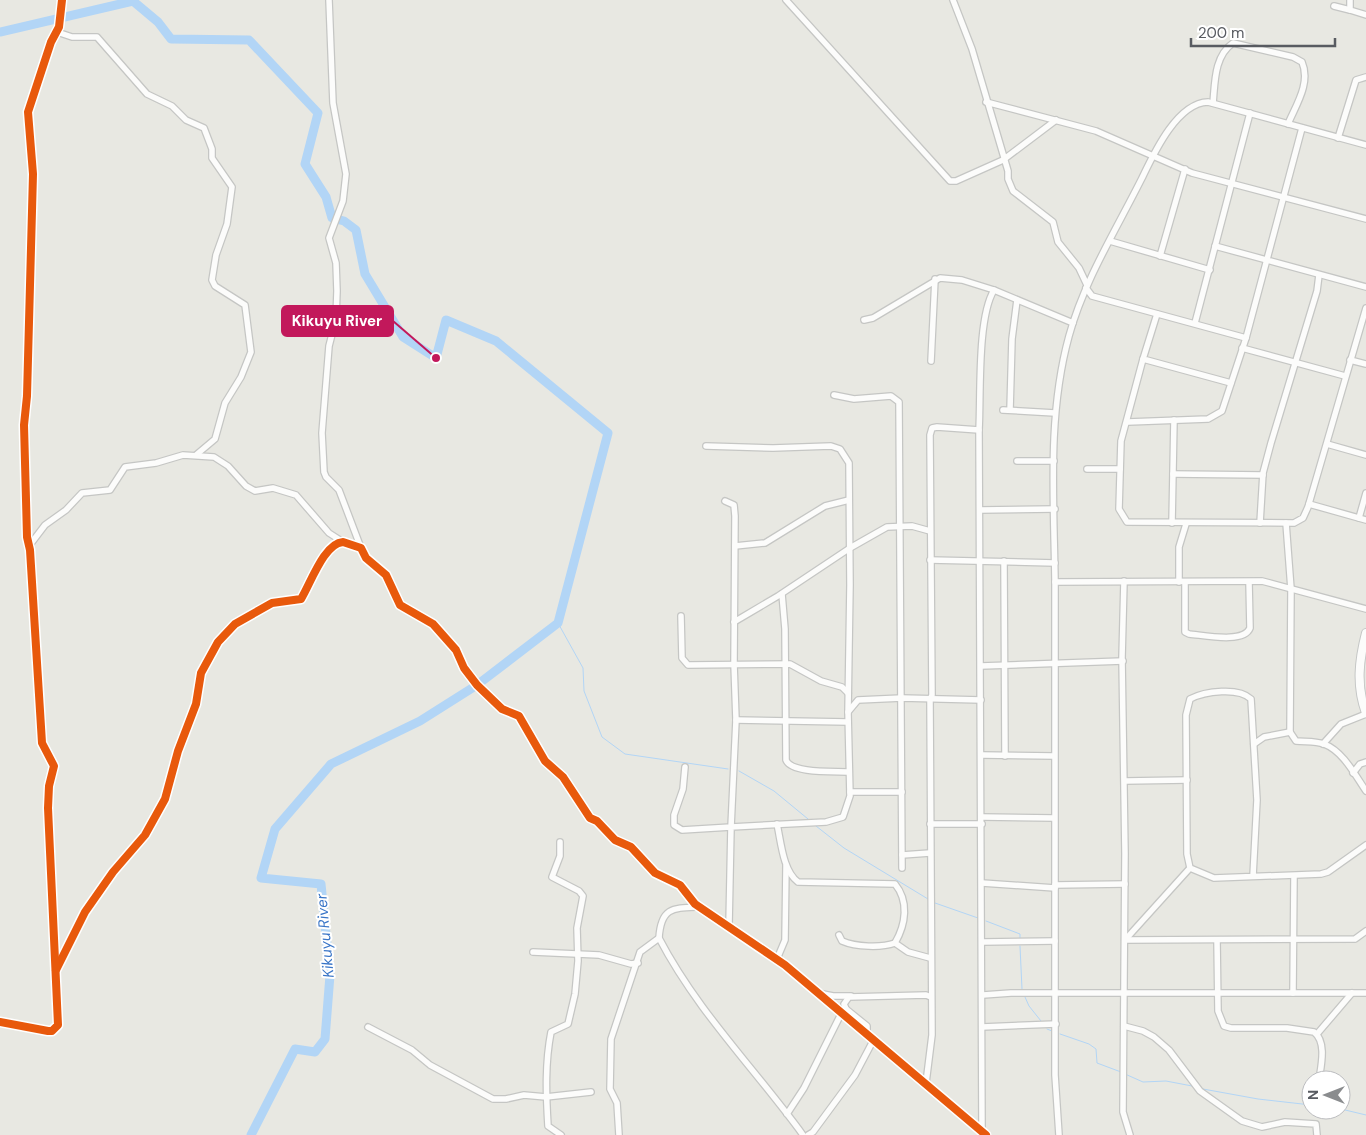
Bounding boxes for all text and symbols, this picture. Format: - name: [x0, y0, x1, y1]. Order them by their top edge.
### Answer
- scale bar: [1191, 15, 1335, 47]
- text: 200 m: [1198, 23, 1244, 43]
- callout: Kikuyu River: [282, 306, 393, 336]
- text: Kikuyu River: [292, 311, 382, 331]
- water label: Kikuyu River: [311, 893, 339, 979]
- north arrow: [1301, 1070, 1351, 1120]
- text: N: [1304, 1090, 1322, 1100]

